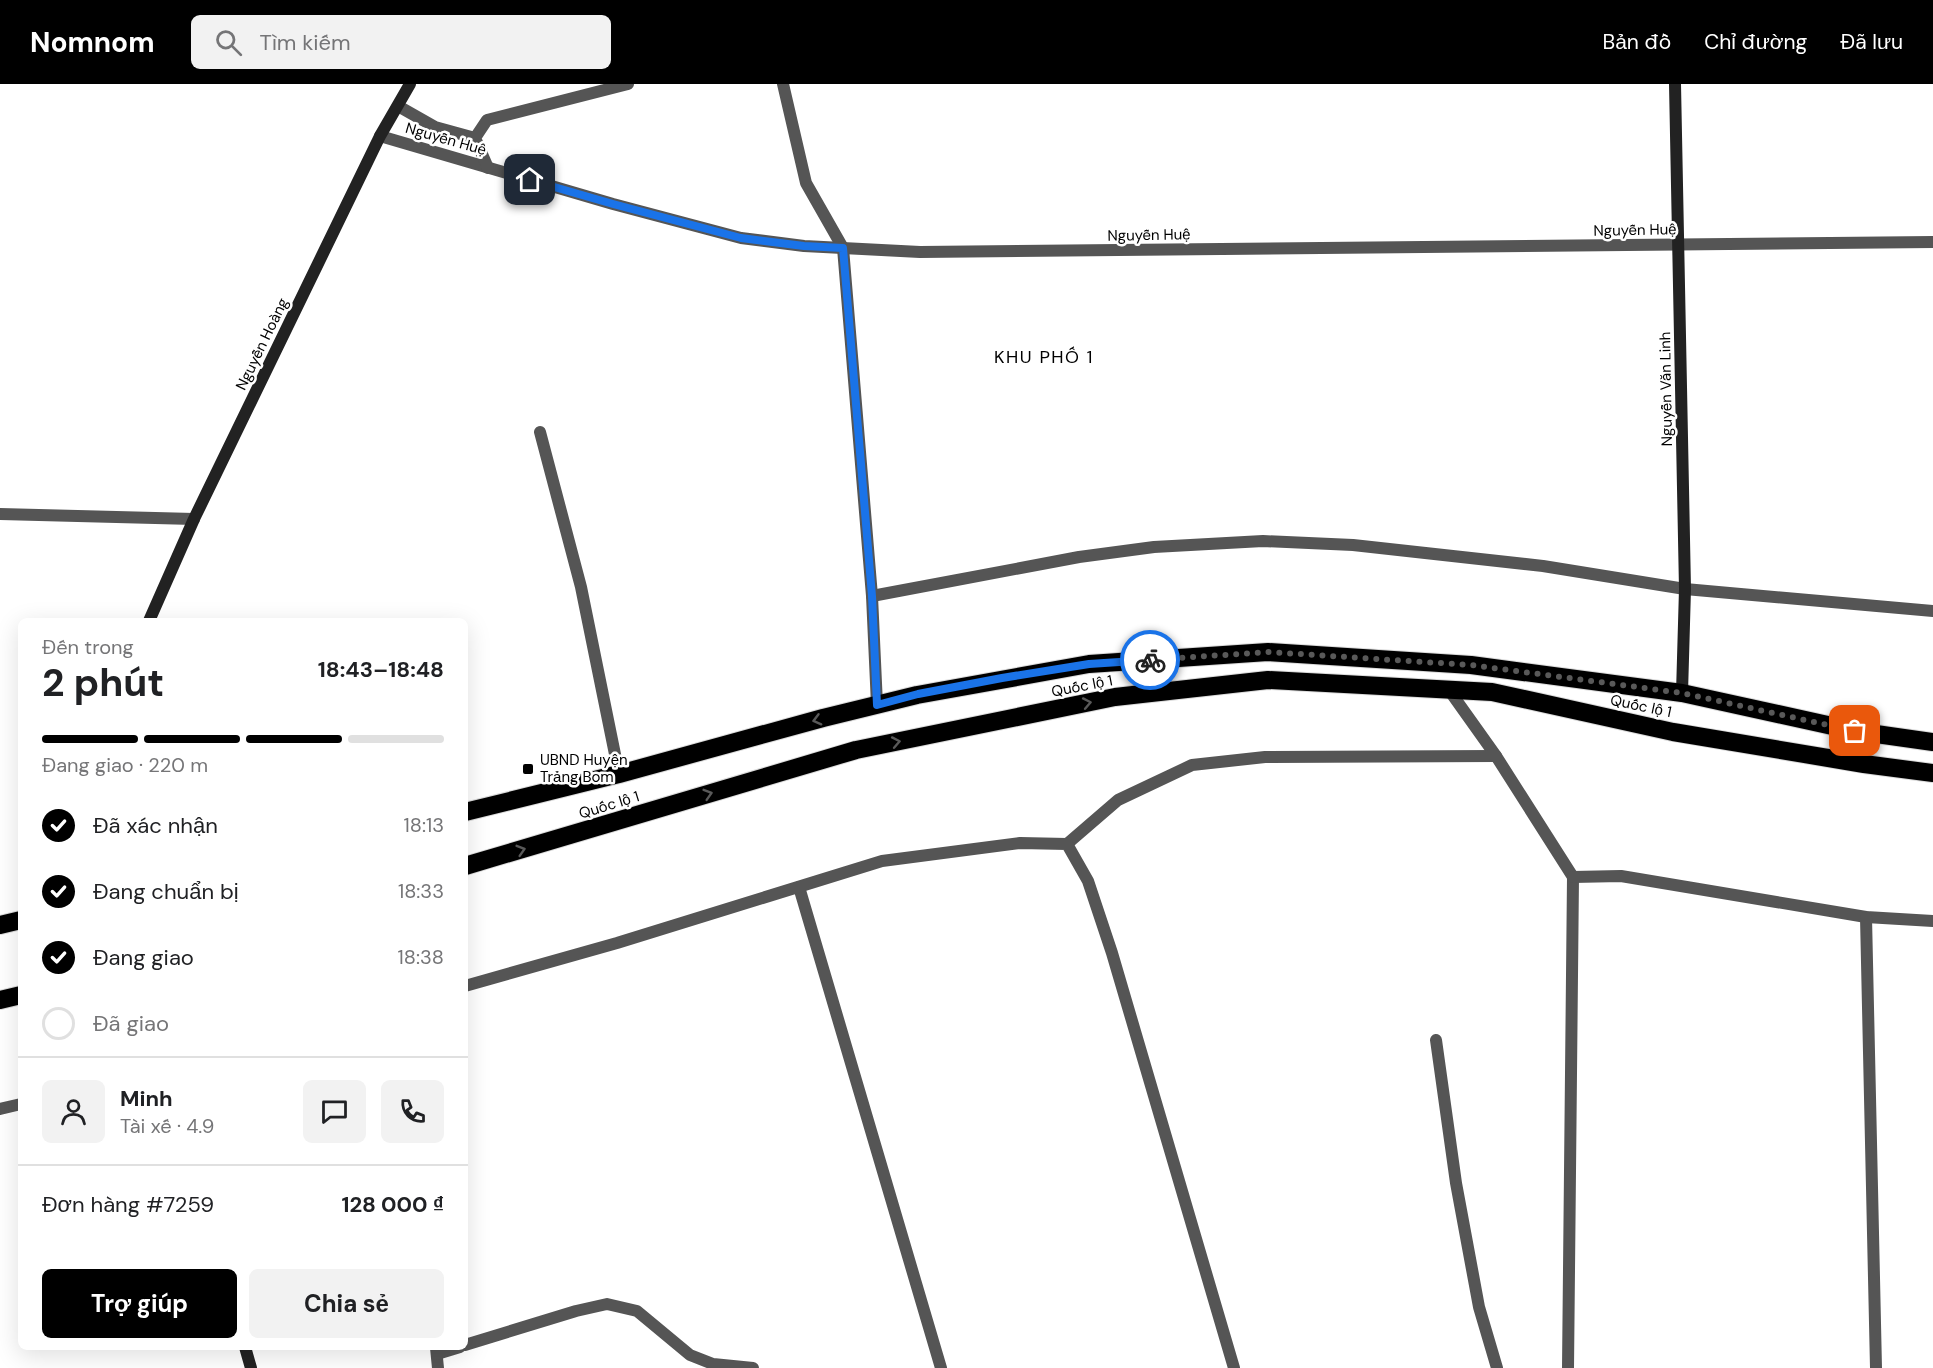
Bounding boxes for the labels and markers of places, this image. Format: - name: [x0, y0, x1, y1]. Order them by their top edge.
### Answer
- pin: [504, 154, 555, 205]
- pin: [1829, 705, 1880, 756]
- place label: UBND Huyện Trảng Bom: [540, 750, 628, 787]
- marker: UBND Huyện Trảng Bom: [521, 762, 535, 776]

